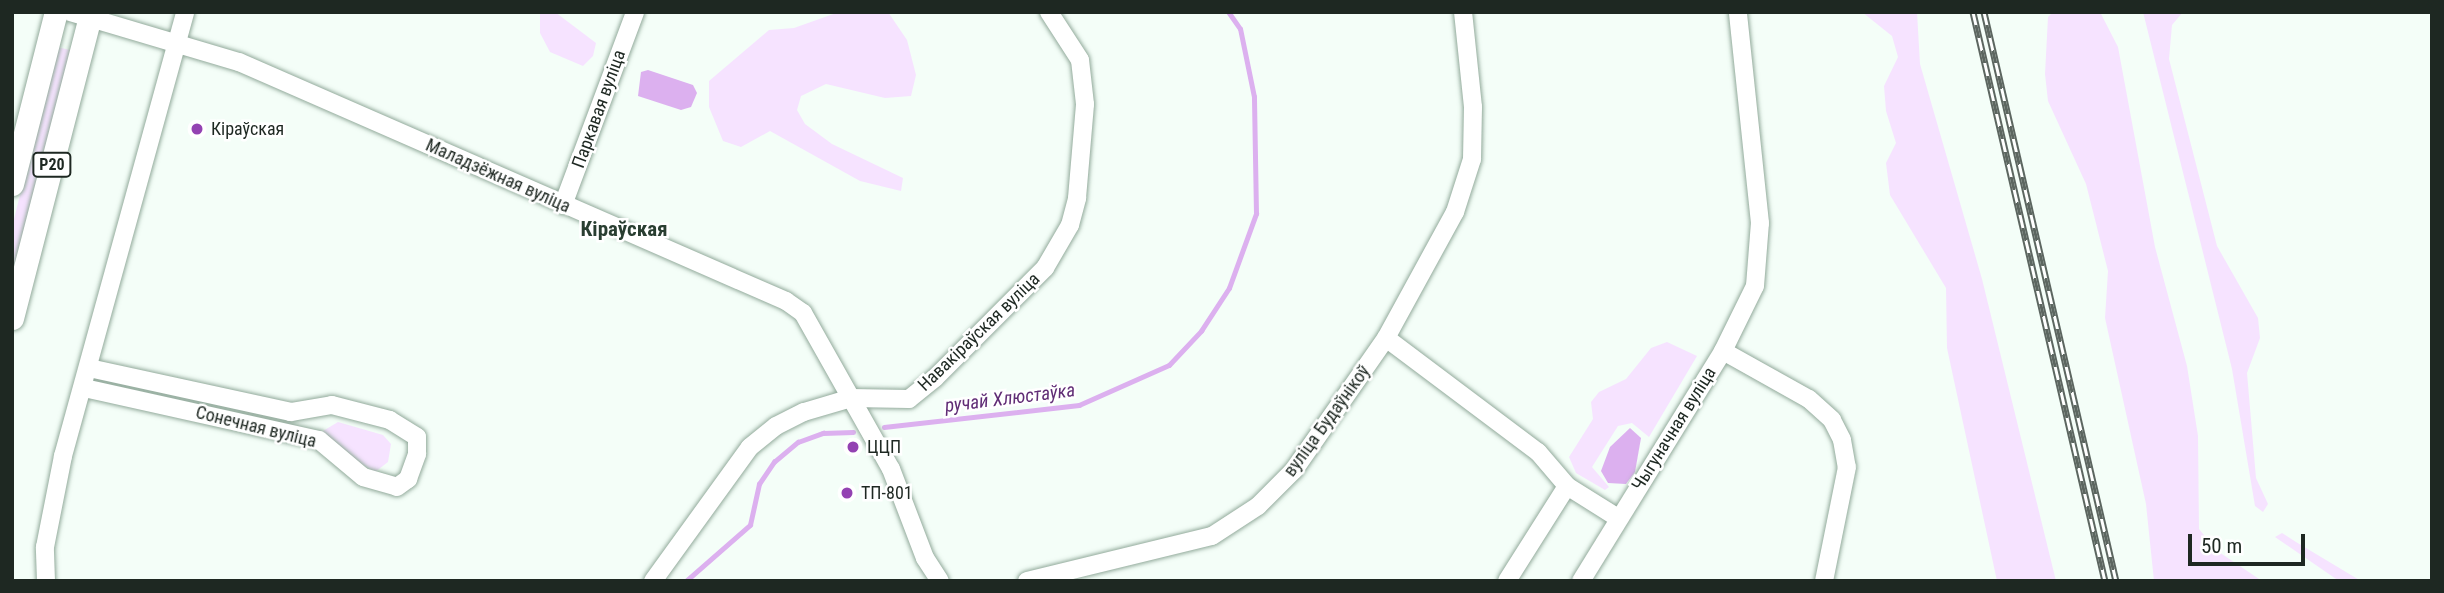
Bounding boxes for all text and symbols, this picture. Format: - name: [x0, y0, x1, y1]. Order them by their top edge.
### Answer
- street label: Паркавая вуліца: [568, 47, 630, 171]
- place label: Кіраўская: [211, 118, 284, 140]
- marker: Кіраўская: [189, 121, 205, 137]
- street label: Маладзёжная вуліца: [422, 134, 574, 218]
- road number: Р20: [31, 153, 73, 178]
- district label: Кіраўская: [581, 216, 667, 242]
- street label: Навакіраўская вуліца: [914, 268, 1044, 396]
- street label: вуліца Будаўнікоў: [1279, 361, 1375, 481]
- street label: Чыгуначная вуліца: [1627, 363, 1721, 495]
- water label: ручай Хлюстаўка: [944, 379, 1076, 417]
- street label: Сонечная вуліца: [193, 402, 319, 452]
- place label: ЦЦП: [867, 436, 901, 458]
- marker: ЦЦП: [845, 439, 861, 455]
- place label: ТП-801: [861, 482, 913, 504]
- marker: ТП-801: [839, 485, 855, 501]
- scale bar: [2192, 520, 2309, 564]
- text: 50 m: [2201, 534, 2242, 558]

